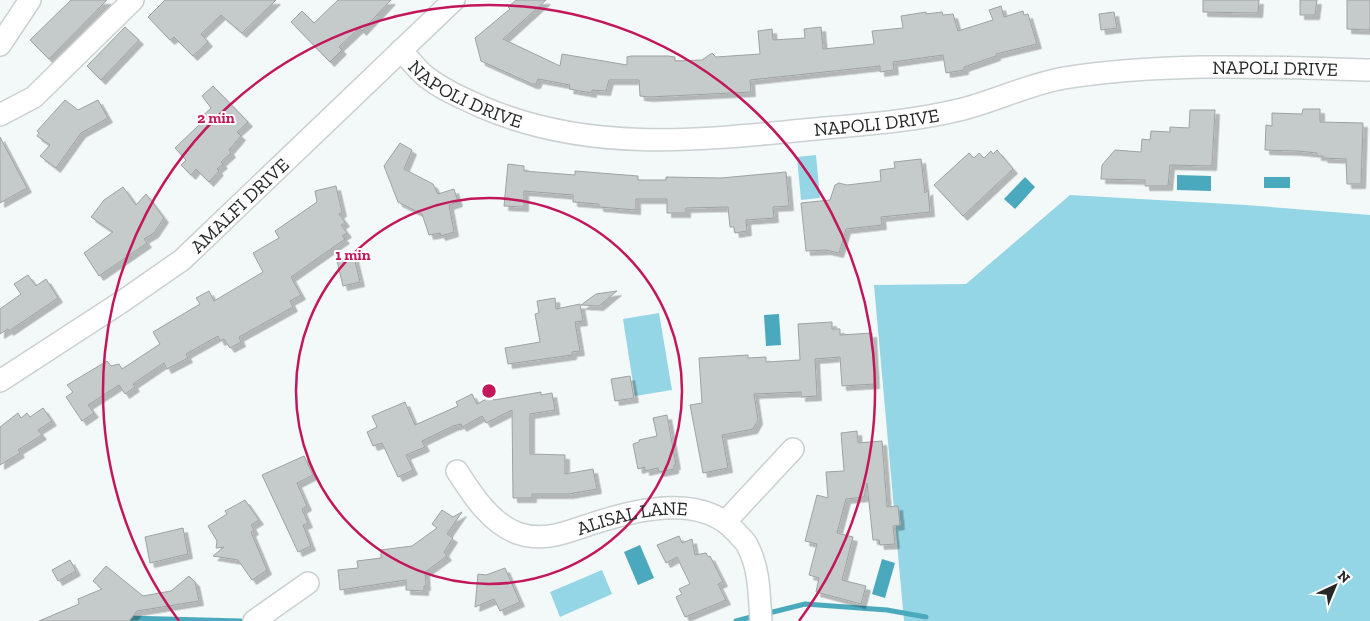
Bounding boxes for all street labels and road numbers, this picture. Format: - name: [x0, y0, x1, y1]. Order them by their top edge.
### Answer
- street label: NAPOLI DRIVE: [404, 55, 525, 133]
- street label: NAPOLI DRIVE: [1212, 55, 1338, 81]
- street label: NAPOLI DRIVE: [813, 103, 941, 141]
- street label: AMALFI DRIVE: [185, 153, 293, 257]
- street label: ALISAL LANE: [574, 496, 688, 540]

